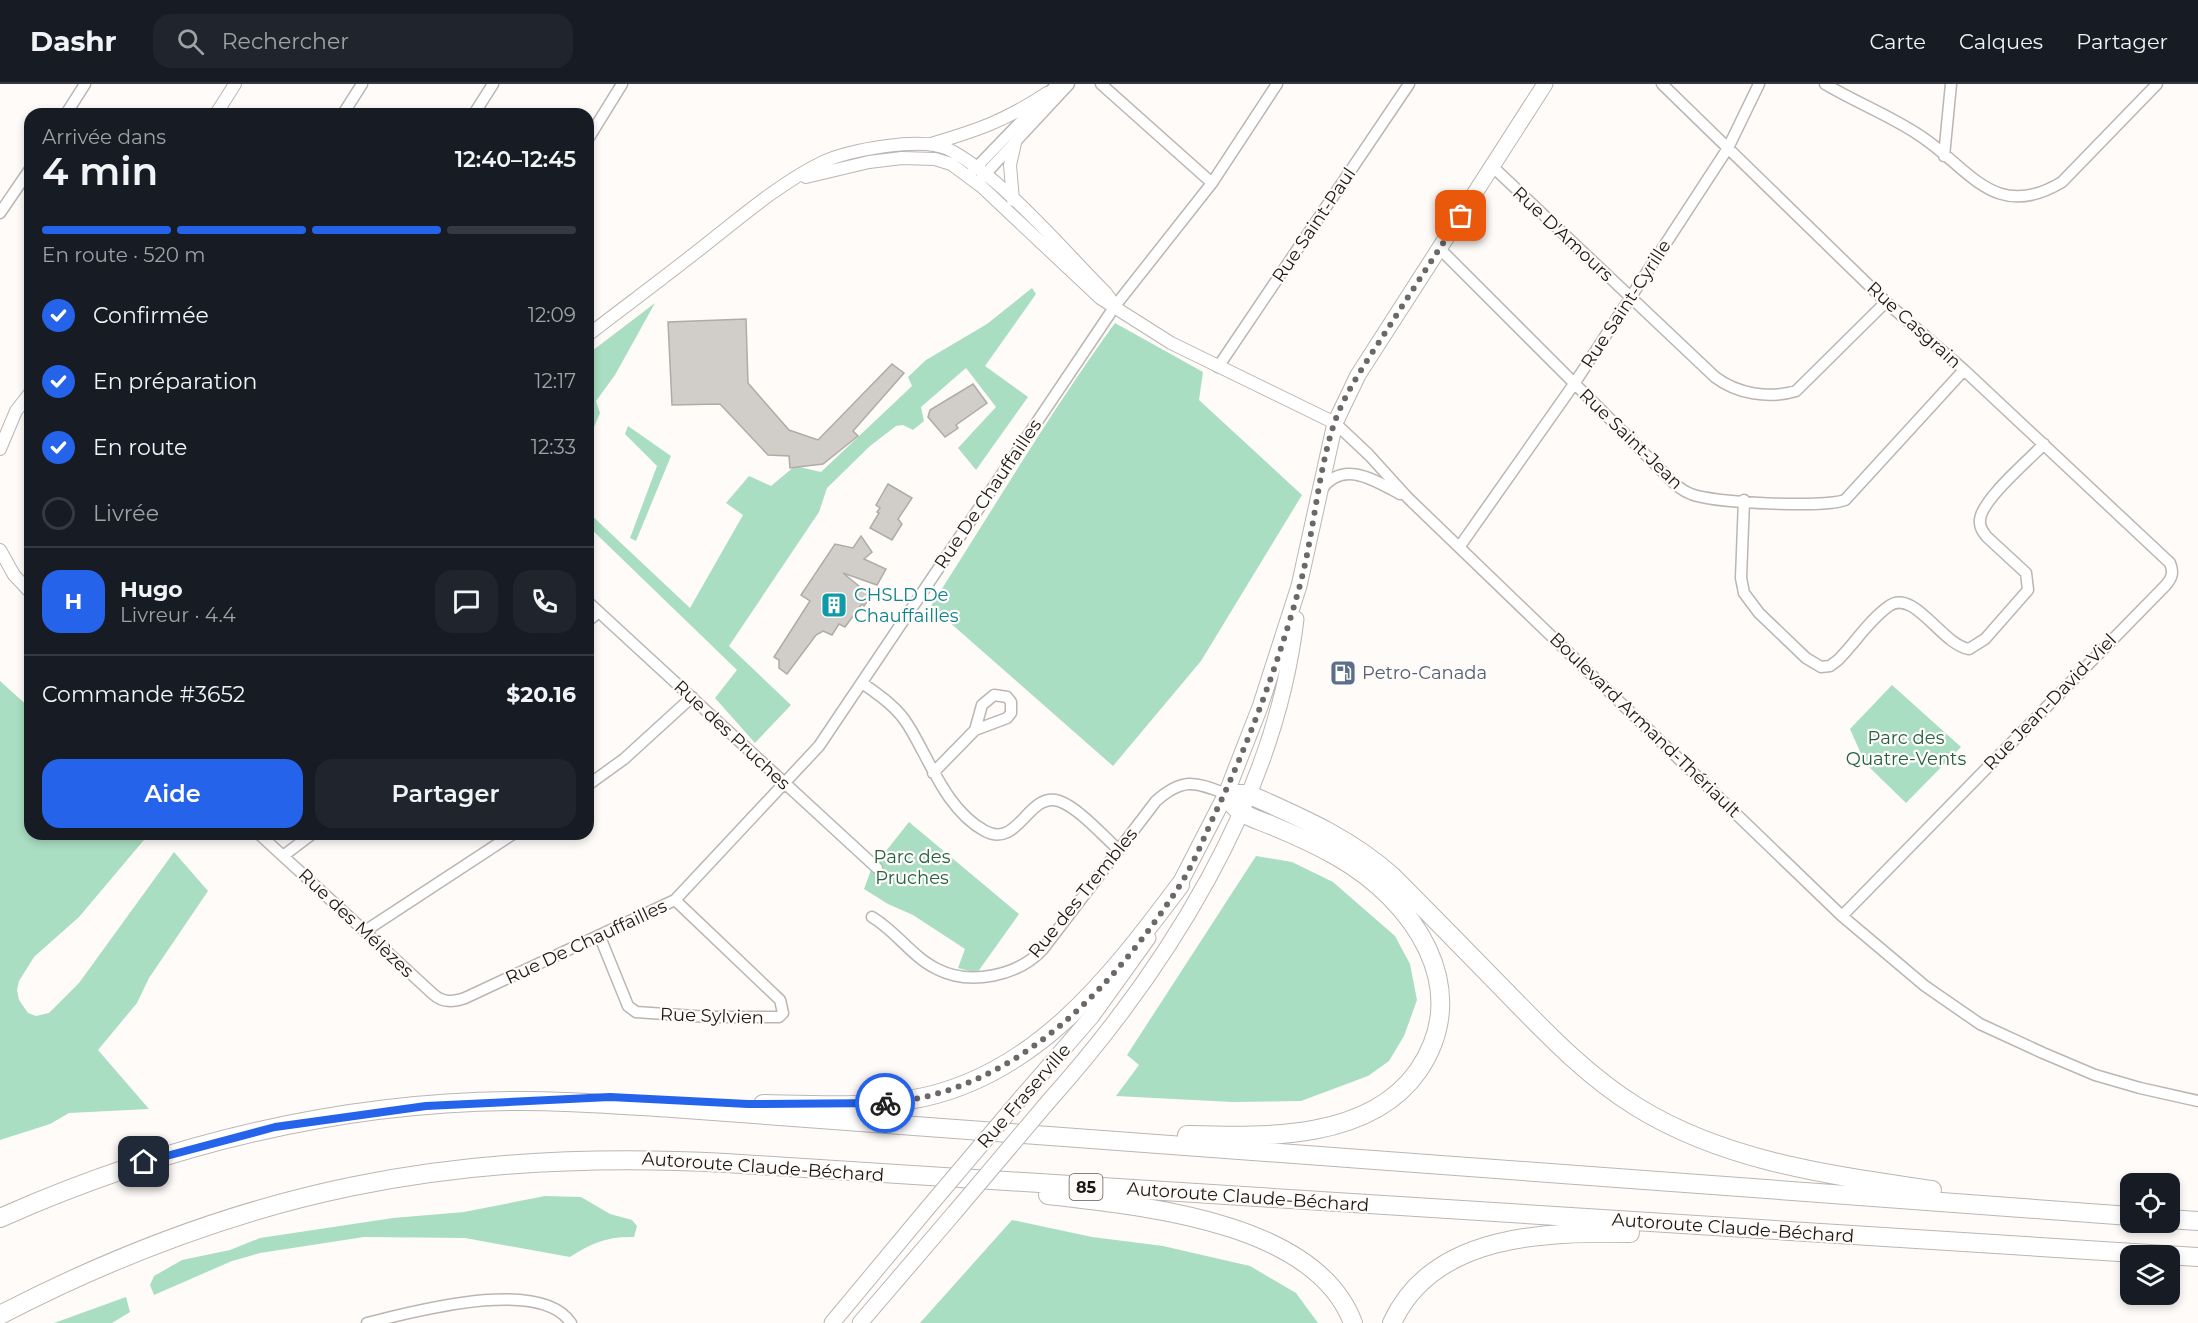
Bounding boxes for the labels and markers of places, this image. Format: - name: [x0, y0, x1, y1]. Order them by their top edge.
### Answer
- pin: [1435, 190, 1486, 241]
- place label: CHSLD De Chauffailles: [854, 584, 959, 627]
- building icon: CHSLD De Chauffailles: [819, 590, 849, 620]
- fuel station icon: Petro-Canada: [1328, 658, 1358, 688]
- place label: Petro-Canada: [1362, 662, 1487, 684]
- pin: [118, 1136, 169, 1187]

